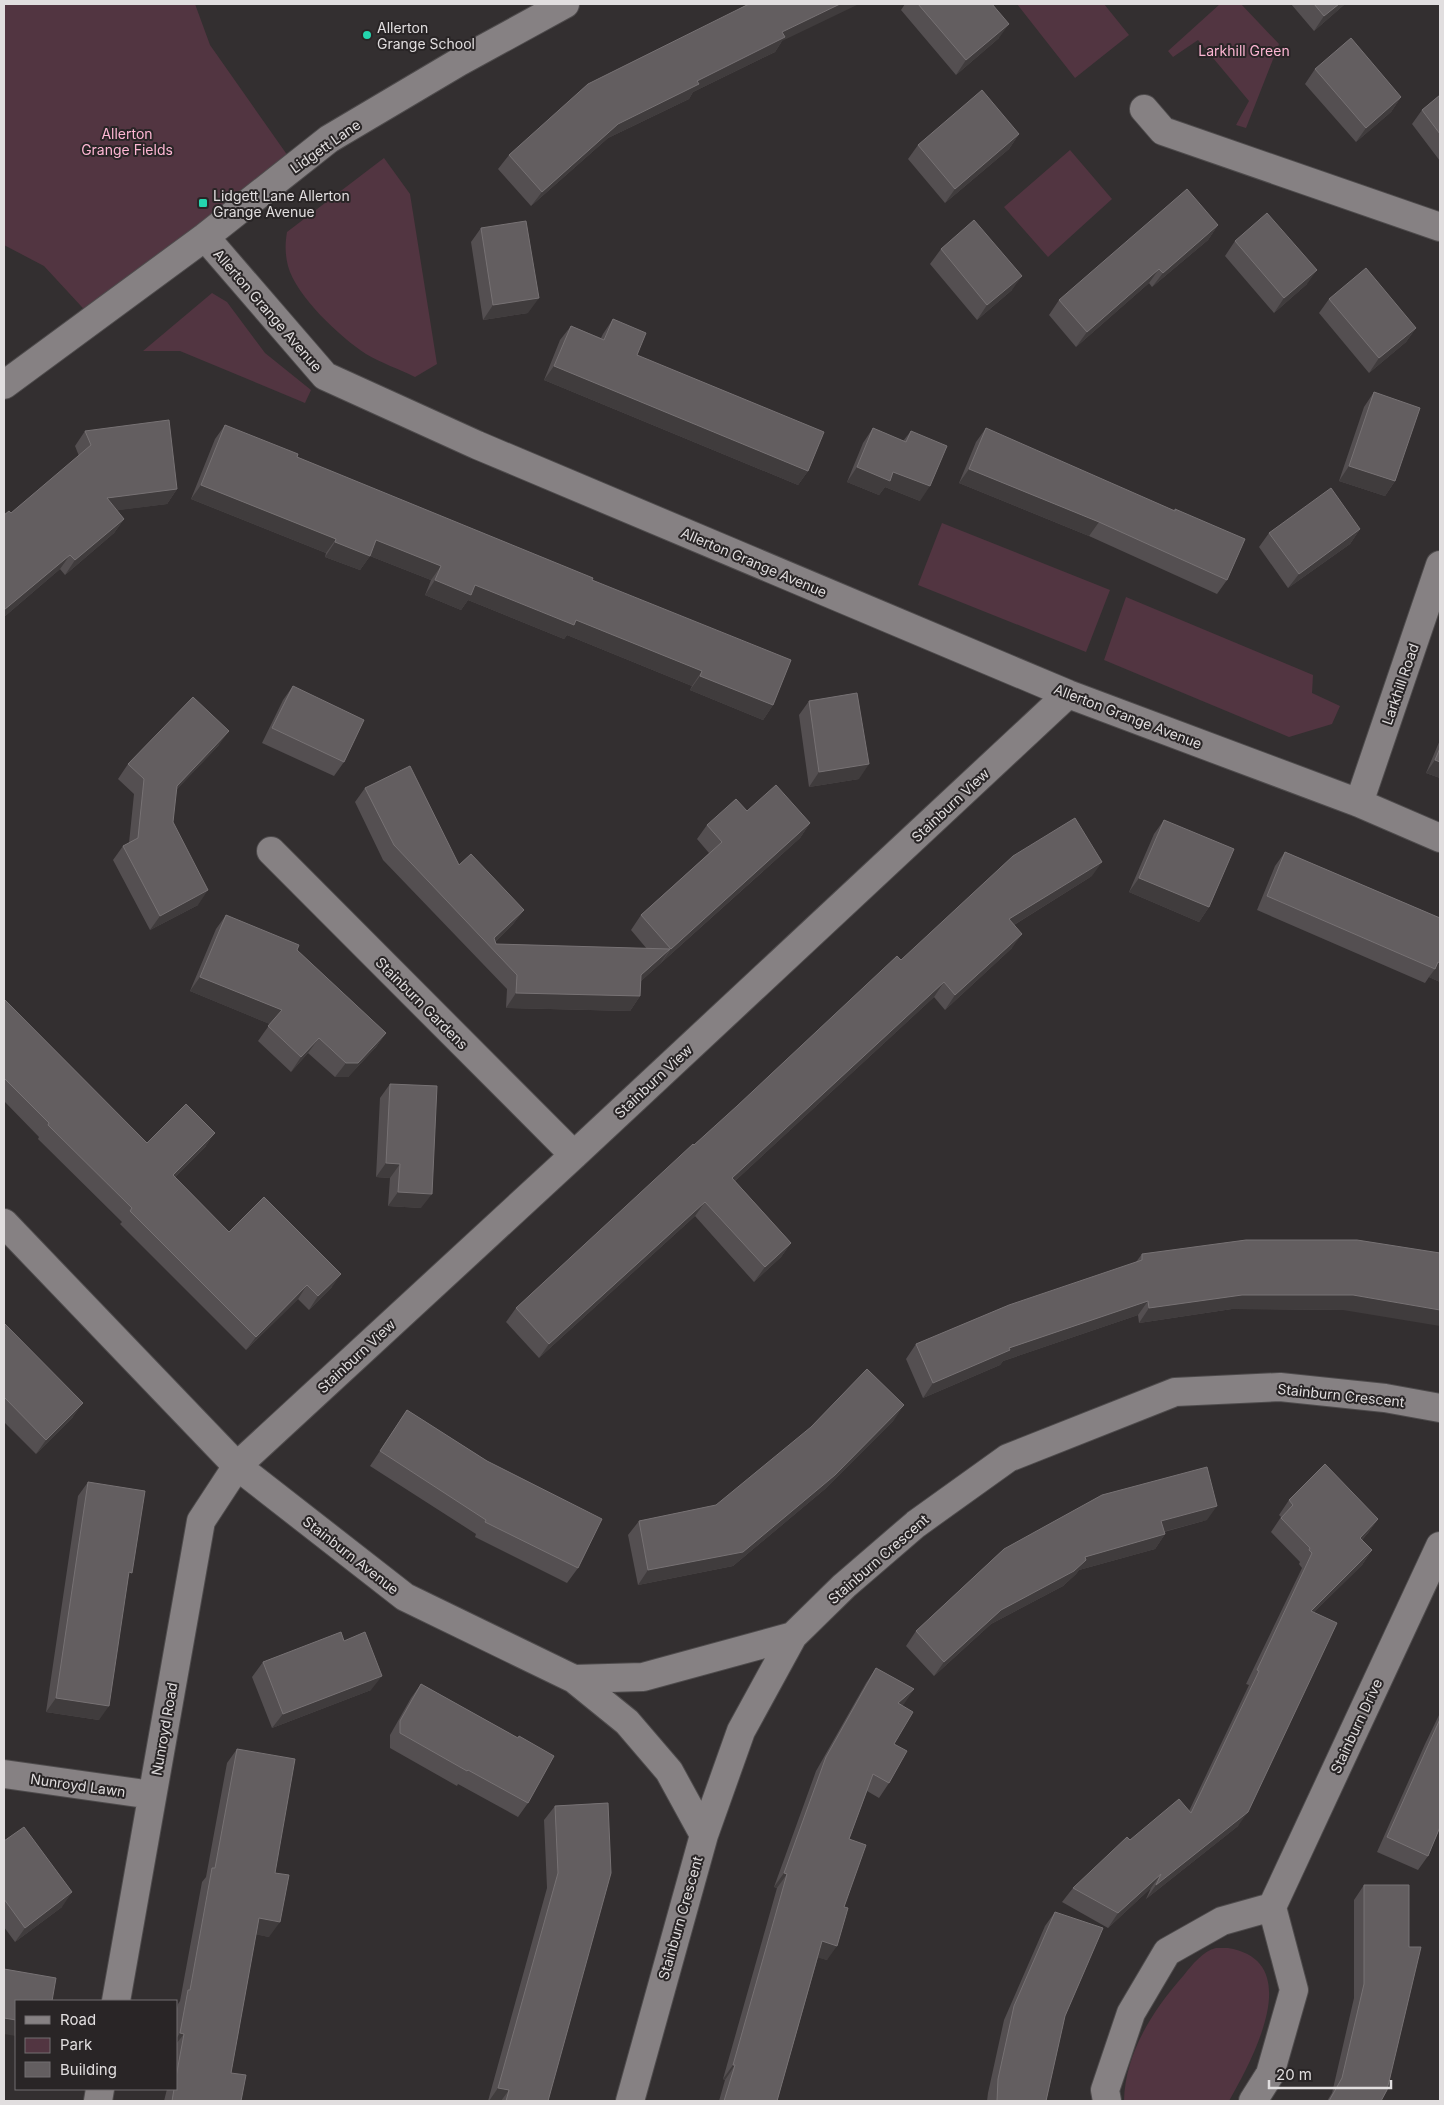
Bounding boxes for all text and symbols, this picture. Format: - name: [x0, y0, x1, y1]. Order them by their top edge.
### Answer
- place label: Allerton Grange School: [377, 19, 475, 52]
- marker: Allerton Grange School: [361, 29, 373, 41]
- park label: Larkhill Green: [1198, 42, 1290, 59]
- street label: Lidgett Lane: [287, 116, 363, 176]
- park label: Allerton Grange Fields: [81, 125, 173, 158]
- place label: Lidgett Lane Allerton Grange Avenue: [213, 187, 350, 220]
- marker: Lidgett Lane Allerton Grange Avenue: [197, 197, 209, 209]
- street label: Allerton Grange Avenue: [210, 245, 326, 375]
- street label: Allerton Grange Avenue: [678, 524, 830, 600]
- street label: Larkhill Road: [1378, 641, 1422, 727]
- street label: Allerton Grange Avenue: [1052, 680, 1204, 752]
- street label: Stainburn View: [908, 765, 992, 845]
- street label: Stainburn Gardens: [372, 953, 472, 1053]
- street label: Stainburn View: [611, 1041, 695, 1121]
- street label: Stainburn View: [314, 1316, 398, 1396]
- street label: Stainburn Crescent: [1277, 1380, 1406, 1410]
- street label: Stainburn Crescent: [824, 1510, 932, 1607]
- street label: Stainburn Avenue: [300, 1512, 402, 1598]
- street label: Stainburn Drive: [1327, 1676, 1385, 1776]
- street label: Nunroyd Road: [147, 1681, 181, 1777]
- street label: Nunroyd Lawn: [29, 1770, 127, 1800]
- street label: Stainburn Crescent: [654, 1854, 706, 1982]
- legend: [15, 2000, 178, 2090]
- text: Road: [60, 2010, 96, 2029]
- text: Park: [60, 2035, 93, 2054]
- scale bar: [1269, 2058, 1392, 2090]
- text: Building: [60, 2060, 117, 2079]
- text: 20 m: [1276, 2065, 1312, 2084]

